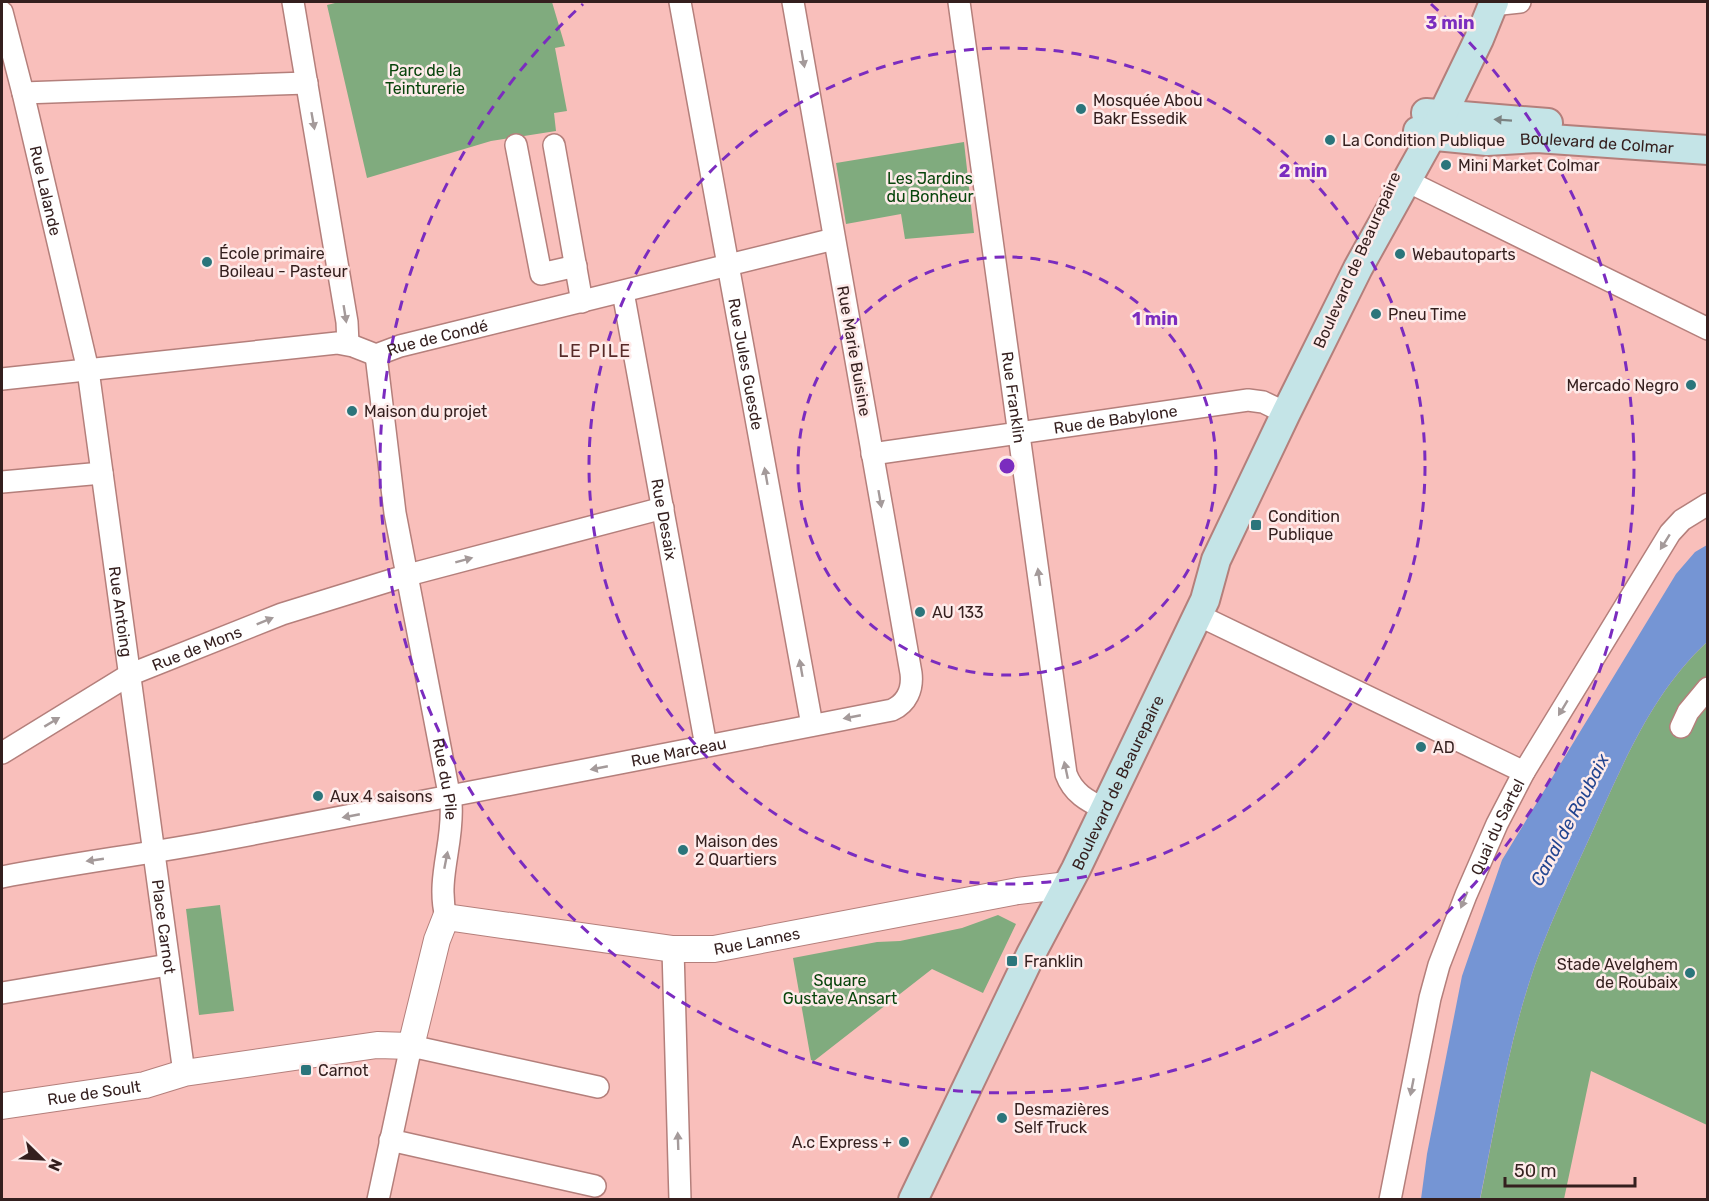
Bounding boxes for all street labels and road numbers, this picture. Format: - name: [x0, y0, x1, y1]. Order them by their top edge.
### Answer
- street label: Boulevard de Colmar: [1519, 128, 1674, 157]
- street label: Rue Lalande: [26, 144, 66, 238]
- street label: Boulevard de Beaurepaire: [1309, 169, 1405, 351]
- street label: Rue Marie Buisine: [833, 284, 875, 418]
- street label: Rue Jules Guesde: [725, 296, 767, 432]
- street label: Rue de Condé: [384, 315, 490, 360]
- street label: Rue Franklin: [998, 350, 1030, 444]
- street label: Rue de Babylone: [1052, 401, 1179, 437]
- street label: Rue Desaix: [648, 477, 681, 562]
- street label: Rue Antoing: [105, 565, 137, 658]
- street label: Rue de Mons: [149, 622, 245, 674]
- street label: Boulevard de Beaurepaire: [1068, 692, 1167, 873]
- street label: Rue Marceau: [629, 733, 728, 770]
- street label: Rue du Pile: [429, 736, 461, 820]
- street label: Quai du Sartel: [1466, 776, 1528, 878]
- street label: Place Carnot: [148, 878, 180, 975]
- street label: Rue Lannes: [712, 923, 801, 958]
- street label: Rue de Soult: [46, 1076, 142, 1109]

